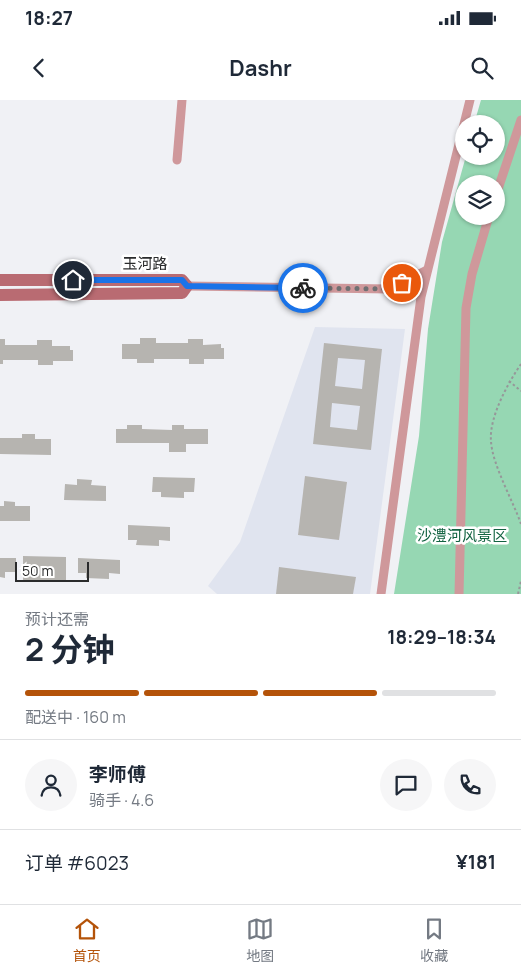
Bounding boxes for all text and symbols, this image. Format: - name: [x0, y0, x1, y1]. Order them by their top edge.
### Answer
- text: 18:27: [25, 5, 73, 31]
- text: Dashr: [229, 53, 292, 83]
- icon: back: [25, 54, 53, 82]
- icon: search: [468, 54, 496, 82]
- map controls: [455, 115, 505, 225]
- button: locate: [455, 115, 505, 165]
- button: layers: [455, 175, 505, 225]
- street label: 玉河路: [122, 253, 168, 274]
- pin: [52, 259, 94, 301]
- pin: [381, 262, 423, 304]
- courier: [278, 263, 328, 313]
- icon: home: [59, 266, 87, 294]
- icon: bag: [388, 269, 416, 297]
- icon: bike: [289, 274, 317, 302]
- park label: 沙澧河风景区: [417, 525, 507, 546]
- scale bar: [15, 559, 89, 582]
- text: 50 m: [22, 561, 53, 580]
- text: 预计还需: [25, 608, 89, 630]
- text: 18:29–18:34: [387, 624, 496, 650]
- text: 2 分钟: [25, 627, 114, 671]
- text: 配送中 · 160 m: [25, 706, 126, 728]
- button: person: [25, 759, 77, 811]
- button: chat: [380, 759, 432, 811]
- button: phone: [444, 759, 496, 811]
- text: 李师傅: [89, 761, 146, 787]
- text: 骑手 · 4.6: [89, 789, 154, 811]
- text: ¥181: [456, 849, 496, 875]
- text: 订单 #6023: [25, 850, 129, 876]
- tab: 首页: [73, 915, 101, 965]
- tab: 地图: [246, 915, 274, 965]
- tab: 收藏: [420, 915, 448, 965]

